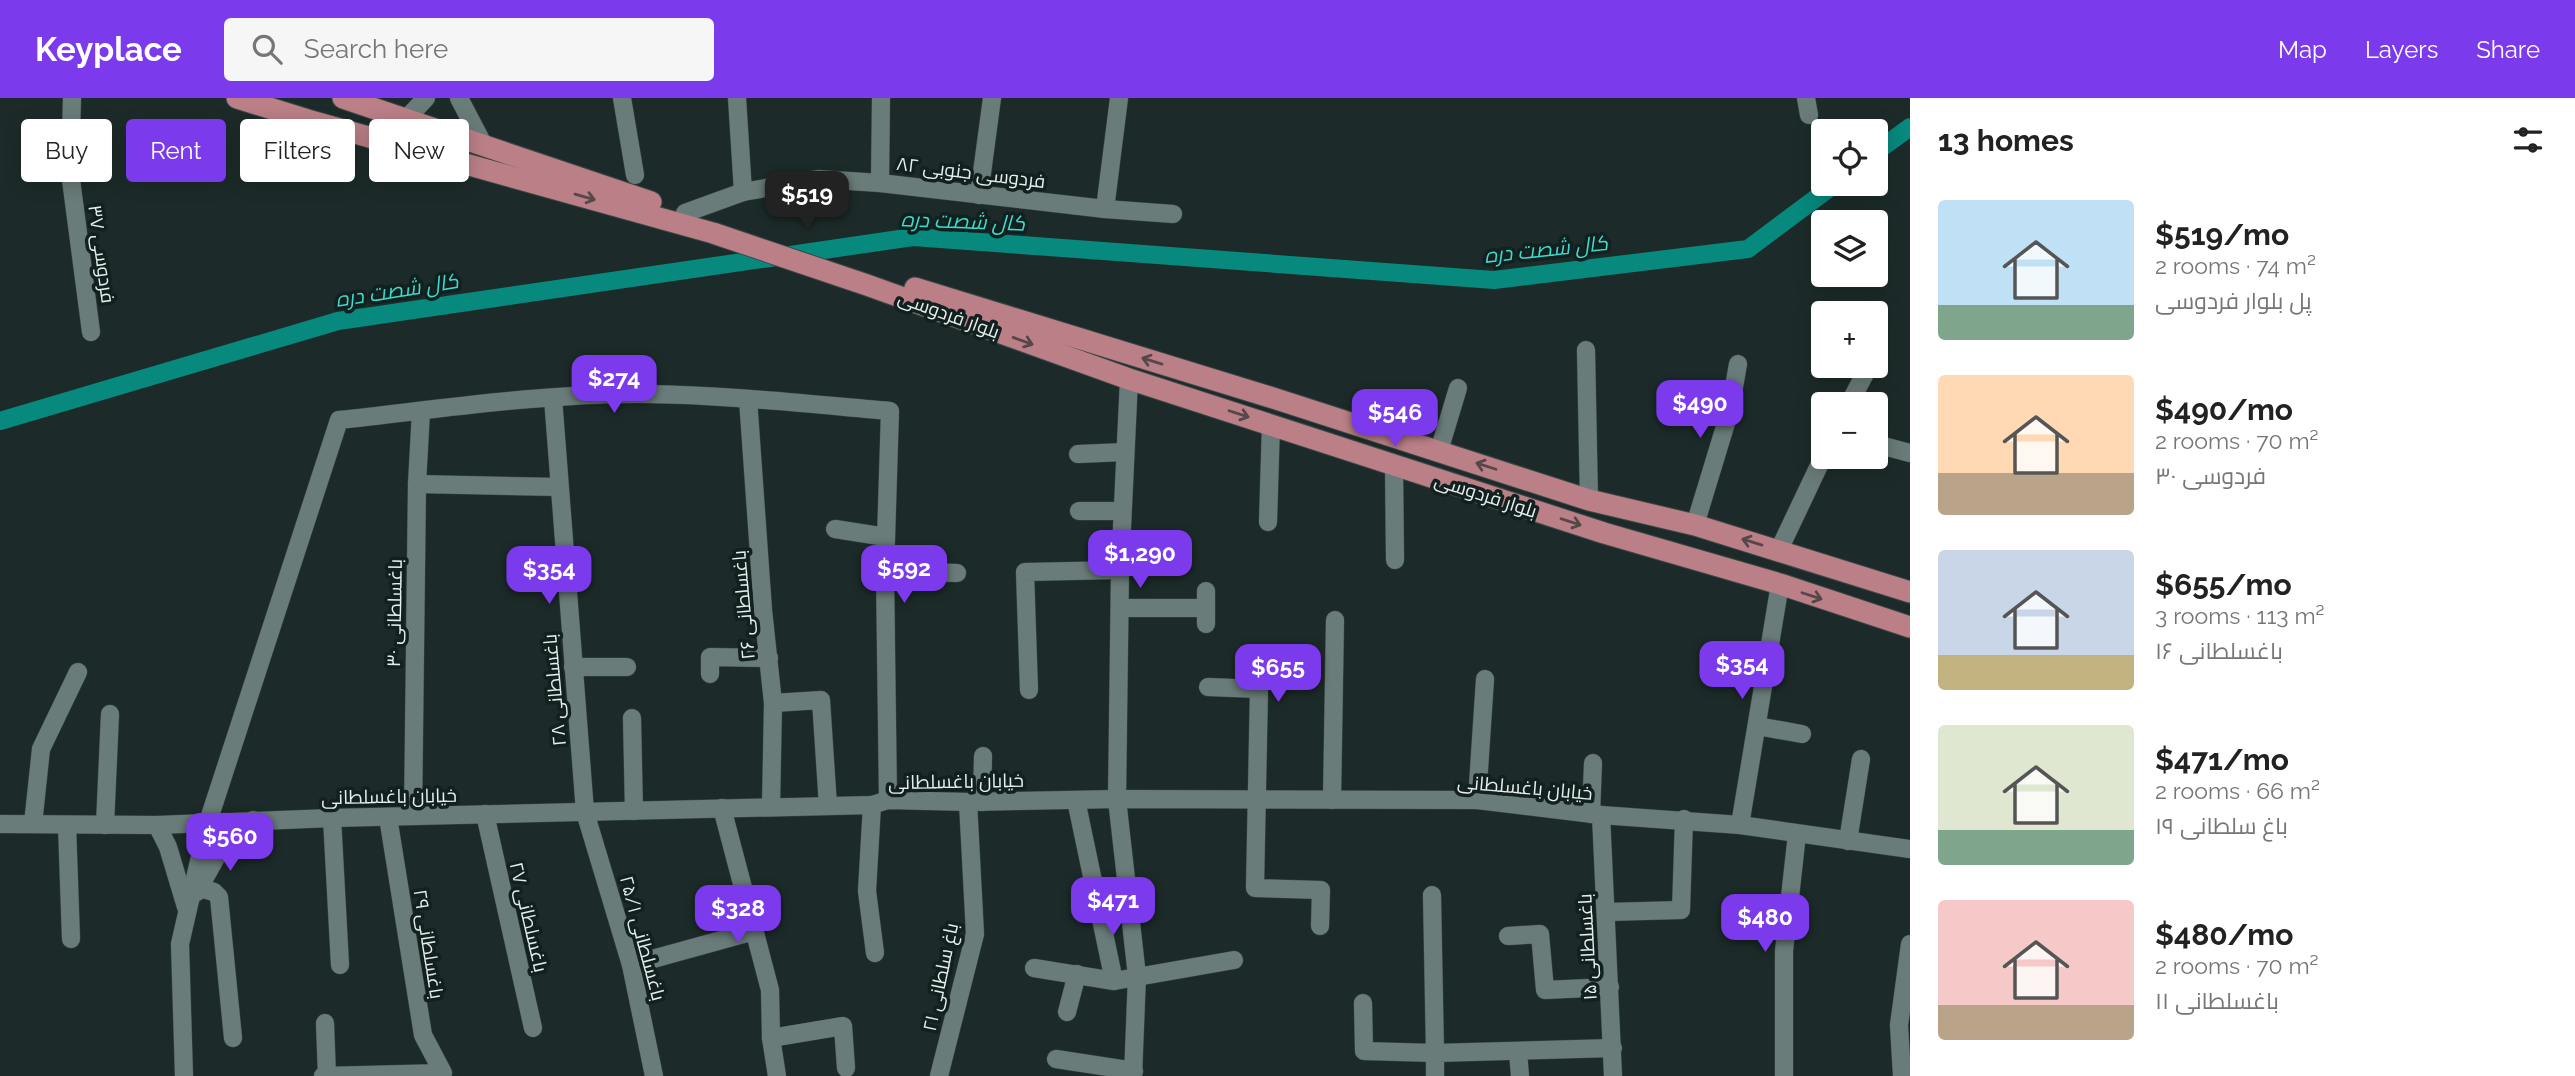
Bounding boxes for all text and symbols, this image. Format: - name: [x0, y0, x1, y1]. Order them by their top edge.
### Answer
- search box: [224, 18, 714, 81]
- text: Keyplace: [35, 30, 182, 69]
- icon: search: [248, 30, 286, 68]
- text: Search here: [304, 34, 448, 64]
- text: Map: [2278, 35, 2327, 64]
- text: Layers: [2365, 35, 2438, 64]
- text: Share: [2476, 35, 2540, 64]
- chip: Buy: [21, 119, 112, 182]
- chip: Rent: [126, 119, 226, 182]
- chip: Filters: [240, 119, 355, 182]
- chip: New: [369, 119, 469, 182]
- map controls: [1811, 119, 1888, 469]
- button: locate: [1811, 119, 1888, 196]
- icon: filters: [2509, 121, 2547, 159]
- text: 13 homes: [1938, 123, 2074, 158]
- street label: فردوسی جنوبی ۸۲: [895, 152, 1047, 193]
- pin: $519: [766, 172, 848, 231]
- text: $519: [781, 180, 833, 207]
- one-way arrow: [574, 191, 596, 204]
- street label: فردوسی ۳۷: [83, 204, 120, 305]
- water label: کال شصت دره: [900, 206, 1025, 237]
- button: layers: [1811, 210, 1888, 287]
- text: $519/mo: [2155, 217, 2289, 252]
- icon: home: [1994, 228, 2078, 312]
- water label: کال شصت دره: [1483, 230, 1609, 269]
- text: 2 rooms · 74 m²: [2155, 252, 2316, 279]
- water label: کال شصت دره: [334, 268, 460, 313]
- street label: بلوار فردوسی: [895, 286, 1003, 343]
- text: پل بلوار فردوسی: [2155, 287, 2312, 314]
- button: +: [1811, 301, 1888, 378]
- one-way arrow: [1012, 336, 1034, 348]
- one-way arrow: [1142, 353, 1164, 366]
- pin: $274: [573, 356, 655, 415]
- text: $274: [588, 364, 640, 391]
- pin: $490: [1659, 380, 1741, 440]
- text: $490: [1672, 389, 1728, 416]
- pin: $546: [1354, 390, 1436, 449]
- button: −: [1811, 392, 1888, 469]
- text: $490/mo: [2155, 392, 2293, 427]
- text: $546: [1368, 398, 1422, 425]
- icon: home: [1994, 403, 2078, 487]
- one-way arrow: [1227, 408, 1249, 421]
- text: 2 rooms · 70 m²: [2155, 427, 2318, 454]
- one-way arrow: [1475, 459, 1497, 472]
- text: فردوسی ۳۰: [2155, 462, 2266, 489]
- street label: بلوار فردوسی: [1432, 468, 1540, 523]
- one-way arrow: [1560, 517, 1582, 530]
- pin: $1,290: [1083, 531, 1197, 590]
- one-way arrow: [1741, 534, 1763, 547]
- text: $1,290: [1104, 539, 1176, 566]
- pin: $354: [508, 546, 590, 606]
- pin: $592: [863, 546, 945, 605]
- street label: باغسلطانی ۲۶: [727, 549, 760, 661]
- text: $592: [877, 554, 931, 581]
- text: $354: [522, 555, 576, 582]
- street label: باغسلطانی ۳۰: [382, 559, 407, 667]
- text: $655/mo: [2155, 567, 2292, 602]
- icon: home: [1994, 578, 2078, 662]
- one-way arrow: [1801, 590, 1823, 603]
- text: 3 rooms · 113 m²: [2155, 602, 2324, 629]
- street label: باغسلطانی ۲۸: [538, 633, 571, 747]
- text: باغسلطانی ۱۶: [2155, 637, 2283, 664]
- pin: $354: [1701, 642, 1783, 701]
- pin: $655: [1237, 644, 1319, 704]
- text: $354: [1715, 650, 1769, 677]
- text: $655: [1251, 653, 1305, 680]
- text: $471/mo: [2155, 742, 2289, 777]
- icon: home: [1994, 753, 2078, 837]
- street label: خیابان باغسلطانی: [888, 769, 1024, 794]
- street label: خیابان باغسلطانی: [1456, 770, 1594, 805]
- text: 2 rooms · 66 m²: [2155, 777, 2320, 804]
- street label: خیابان باغسلطانی: [321, 784, 457, 809]
- text: باغ سلطانی ۱۹: [2155, 812, 2288, 839]
- pin: $560: [189, 814, 271, 873]
- text: $560: [202, 822, 258, 849]
- street label: باغسلطانی ۲۷: [505, 860, 552, 975]
- street label: باغسلطانی ۲۵/۱: [615, 873, 670, 1003]
- pin: $471: [1072, 878, 1154, 937]
- pin: $328: [697, 886, 779, 945]
- text: $471: [1087, 886, 1139, 913]
- street label: باغسلطانی ۲۹: [409, 888, 449, 1000]
- street label: باغسلطانی ۱۵: [1573, 893, 1602, 1001]
- text: $328: [711, 894, 765, 921]
- pin: $480: [1724, 894, 1806, 954]
- text: $480: [1737, 903, 1793, 930]
- text: $480/mo: [2155, 917, 2293, 952]
- street label: باغ سلطانی ۲۱: [918, 921, 965, 1034]
- icon: home: [1994, 928, 2078, 1012]
- text: 2 rooms · 70 m²: [2155, 952, 2318, 979]
- text: باغسلطانی ۱۱: [2155, 987, 2279, 1014]

